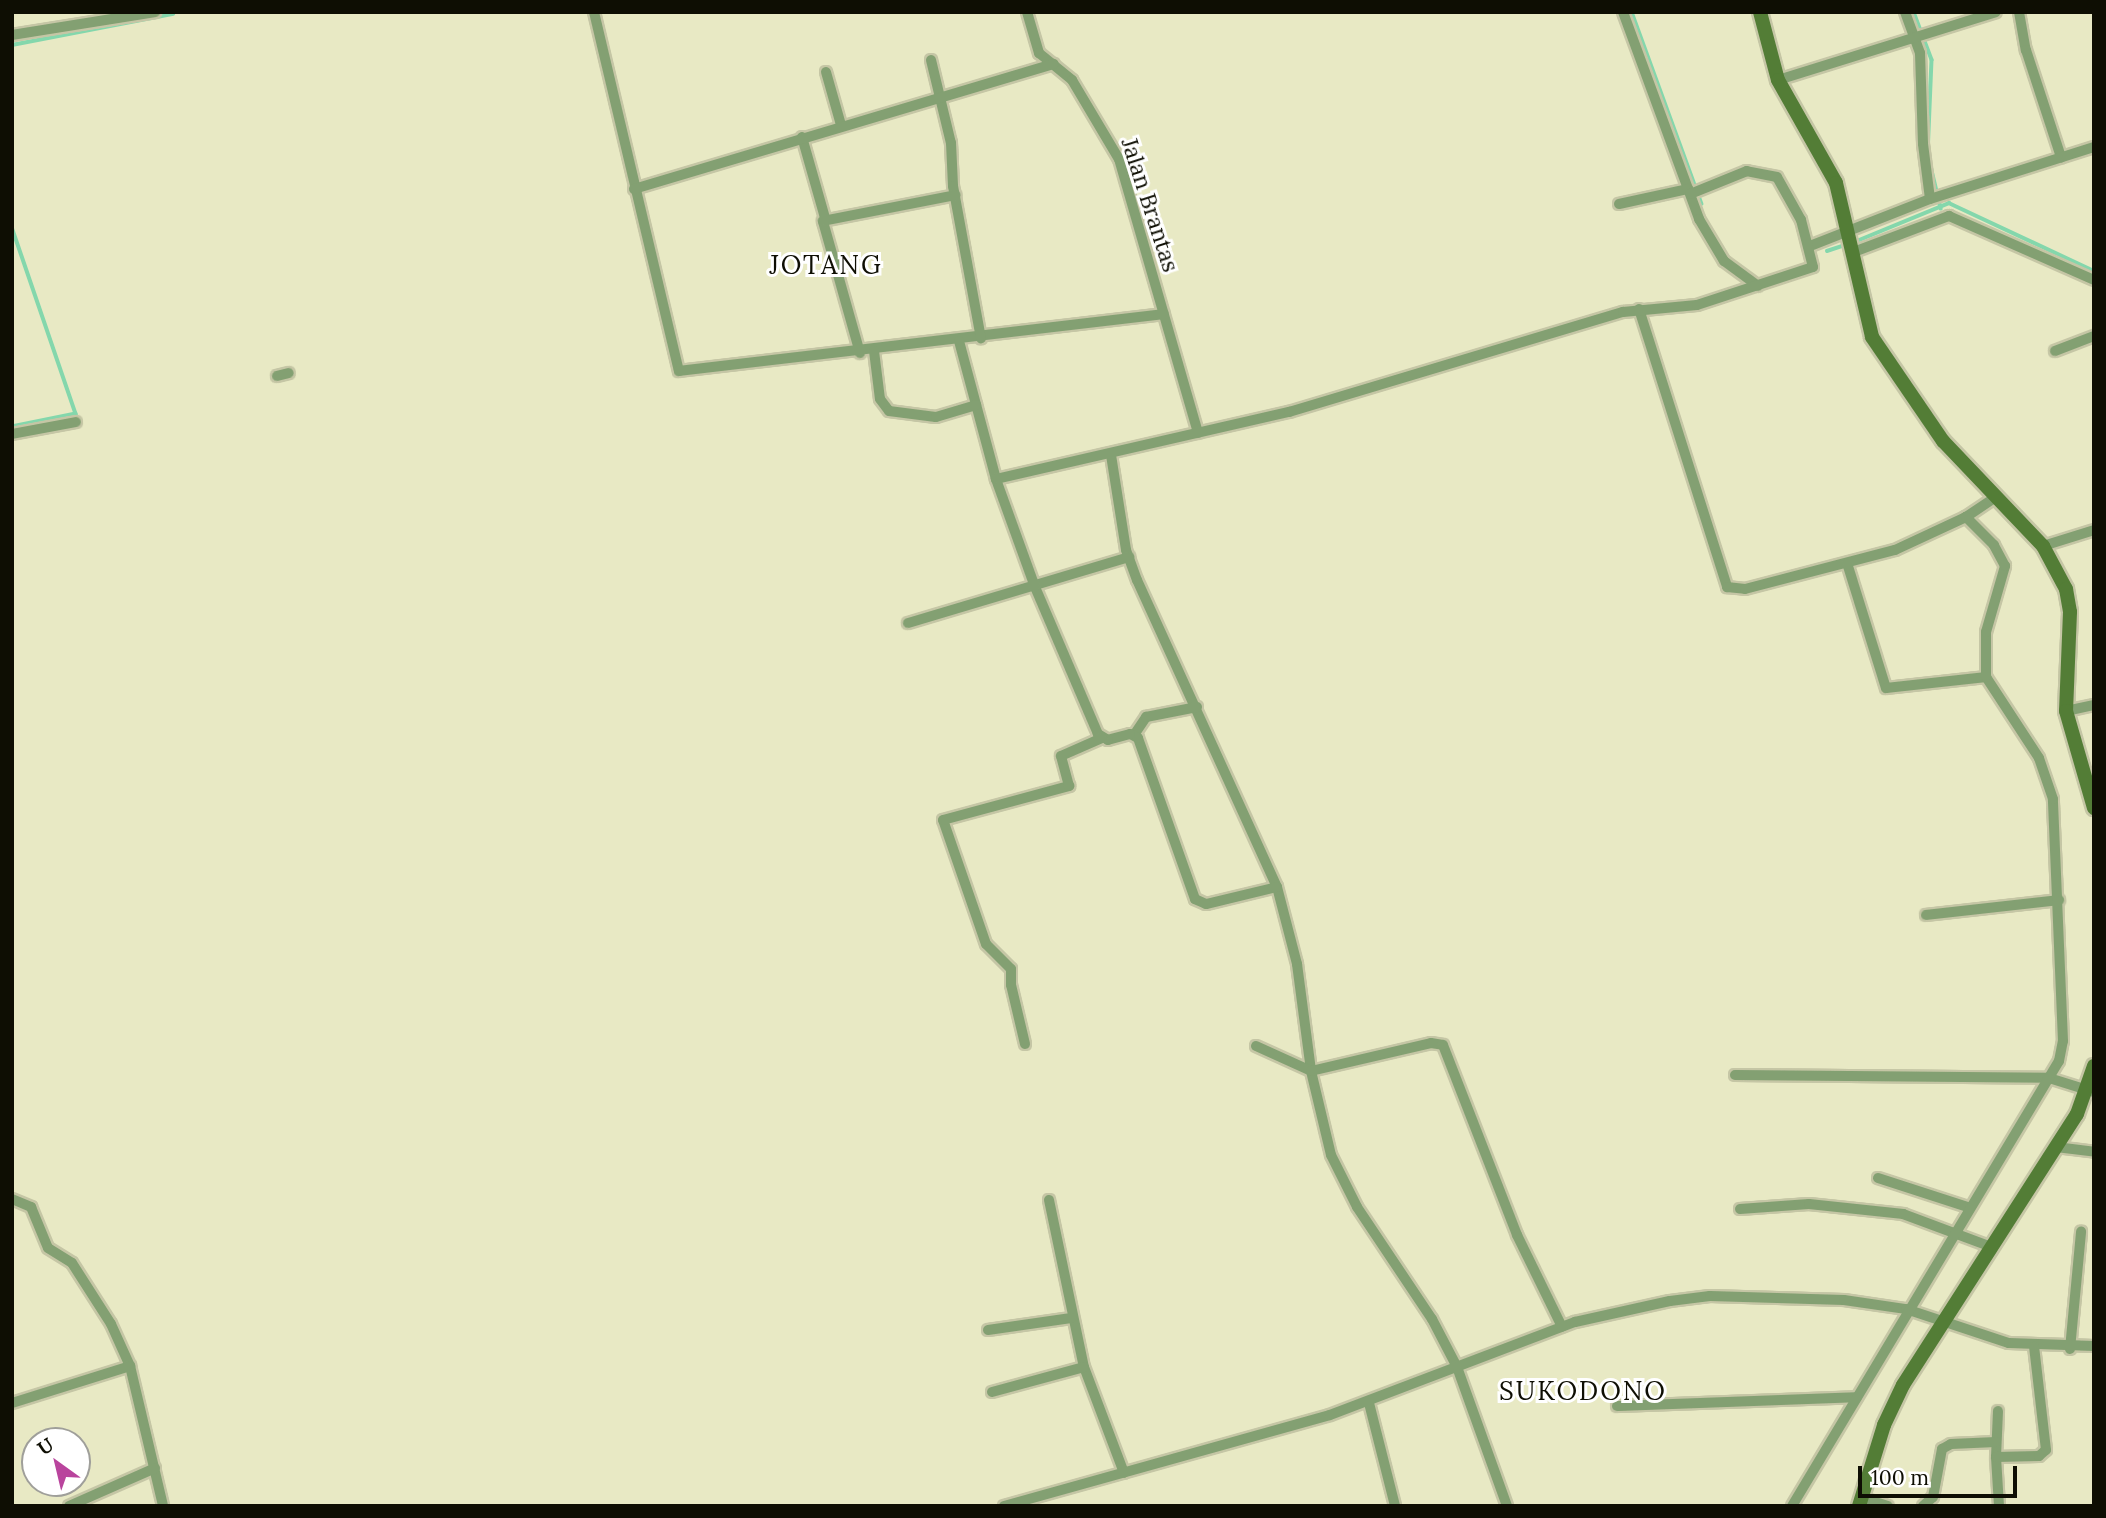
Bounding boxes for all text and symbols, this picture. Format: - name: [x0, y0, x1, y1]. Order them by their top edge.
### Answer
- street label: Jalan Brantas: [1115, 135, 1185, 275]
- district label: JOTANG: [770, 249, 882, 281]
- district label: SUKODONO: [1500, 1375, 1666, 1407]
- north arrow: [21, 1427, 91, 1497]
- text: U: [33, 1432, 58, 1460]
- scale bar: [1861, 1452, 2020, 1496]
- text: 100 m: [1871, 1464, 1929, 1491]

